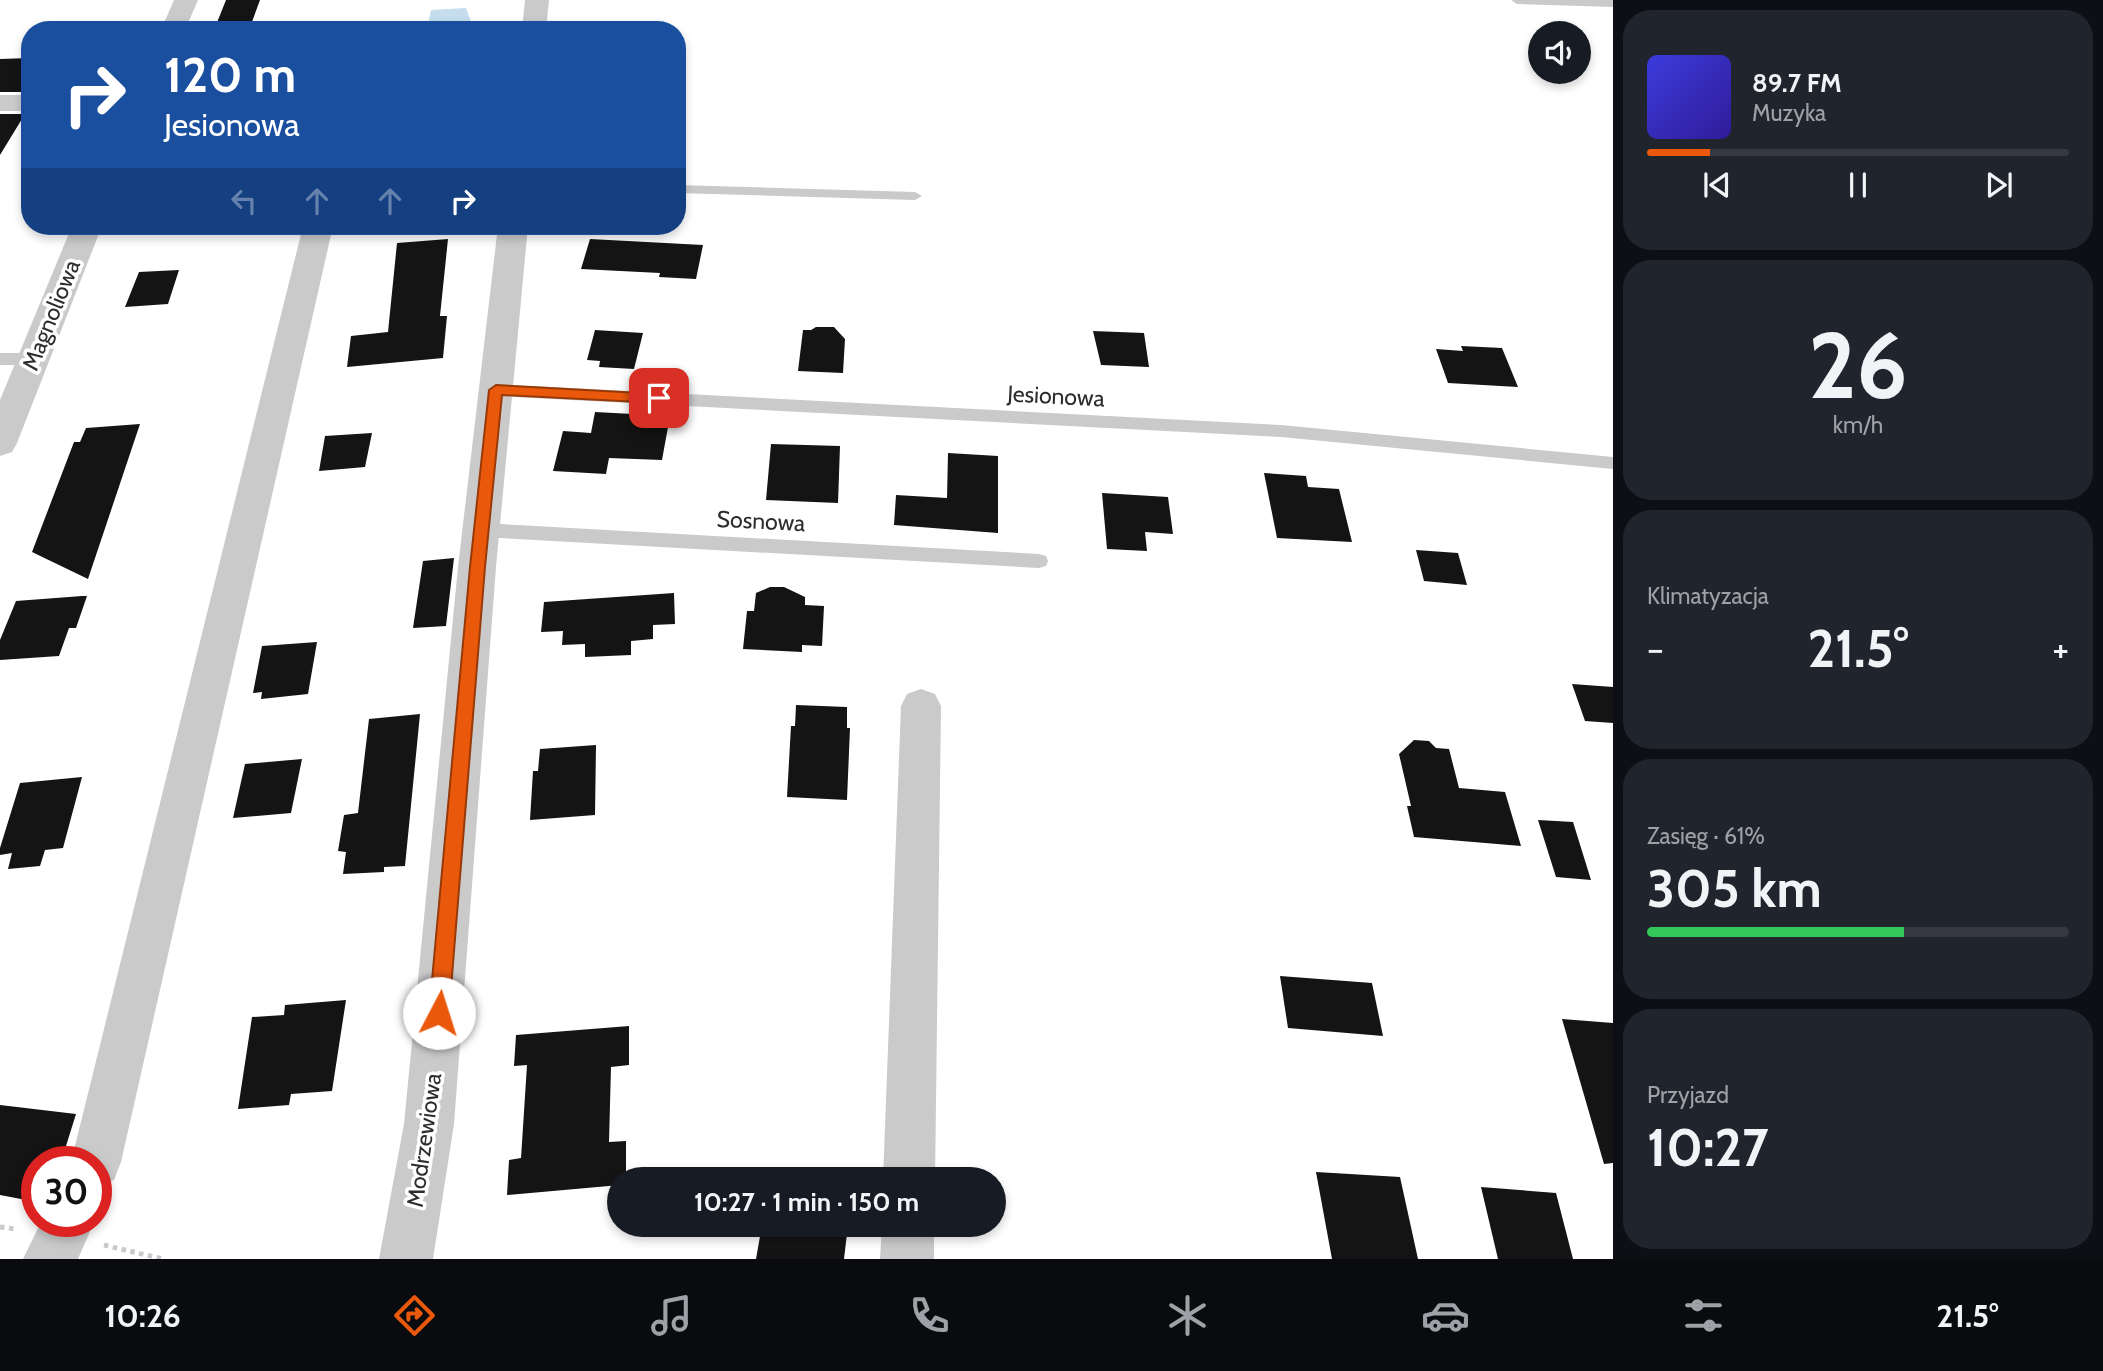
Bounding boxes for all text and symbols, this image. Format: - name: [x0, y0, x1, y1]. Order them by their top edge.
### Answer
- map controls: [1528, 21, 1591, 84]
- button: sound: [1528, 21, 1591, 84]
- text: 120 m: [164, 45, 296, 104]
- icon: right: [49, 49, 140, 140]
- text: 89.7 FM: [1752, 67, 1842, 99]
- text: Muzyka: [1752, 99, 1826, 127]
- text: Jesionowa: [164, 105, 300, 144]
- icon: previous: [1698, 166, 1736, 204]
- icon: pause: [1839, 166, 1877, 204]
- icon: next: [1980, 166, 2018, 204]
- icon: left: [225, 182, 263, 220]
- icon: ahead: [298, 182, 336, 220]
- icon: ahead: [371, 182, 409, 220]
- icon: right: [444, 182, 482, 220]
- street label: Magnoliowa: [16, 256, 86, 374]
- text: 26: [1808, 310, 1908, 421]
- pin: [629, 368, 689, 428]
- icon: arrive: [640, 379, 678, 417]
- street label: Jesionowa: [1006, 379, 1105, 413]
- text: km/h: [1833, 411, 1883, 439]
- street label: Sosnowa: [716, 505, 806, 537]
- text: Klimatyzacja: [1647, 582, 1769, 610]
- text: 21.5°: [1807, 617, 1909, 680]
- text: −: [1647, 625, 1664, 672]
- text: +: [2052, 625, 2069, 672]
- text: Zasięg · 61%: [1647, 822, 1765, 850]
- text: 305 km: [1647, 857, 1822, 920]
- position arrow: [402, 976, 476, 1050]
- street label: Modrzewiowa: [401, 1071, 447, 1209]
- text: Przyjazd: [1647, 1081, 1729, 1109]
- text: 10:27: [1647, 1116, 1768, 1179]
- speed limit sign: 30: [21, 1146, 112, 1237]
- text: 10:27 · 1 min · 150 m: [694, 1186, 919, 1218]
- icon: directions: [390, 1291, 439, 1340]
- icon: music: [647, 1291, 696, 1340]
- icon: phone: [905, 1291, 954, 1340]
- icon: climate: [1163, 1291, 1212, 1340]
- icon: car: [1421, 1291, 1470, 1340]
- icon: filters: [1679, 1291, 1728, 1340]
- text: 10:26: [104, 1296, 181, 1335]
- text: 21.5°: [1936, 1296, 1999, 1335]

